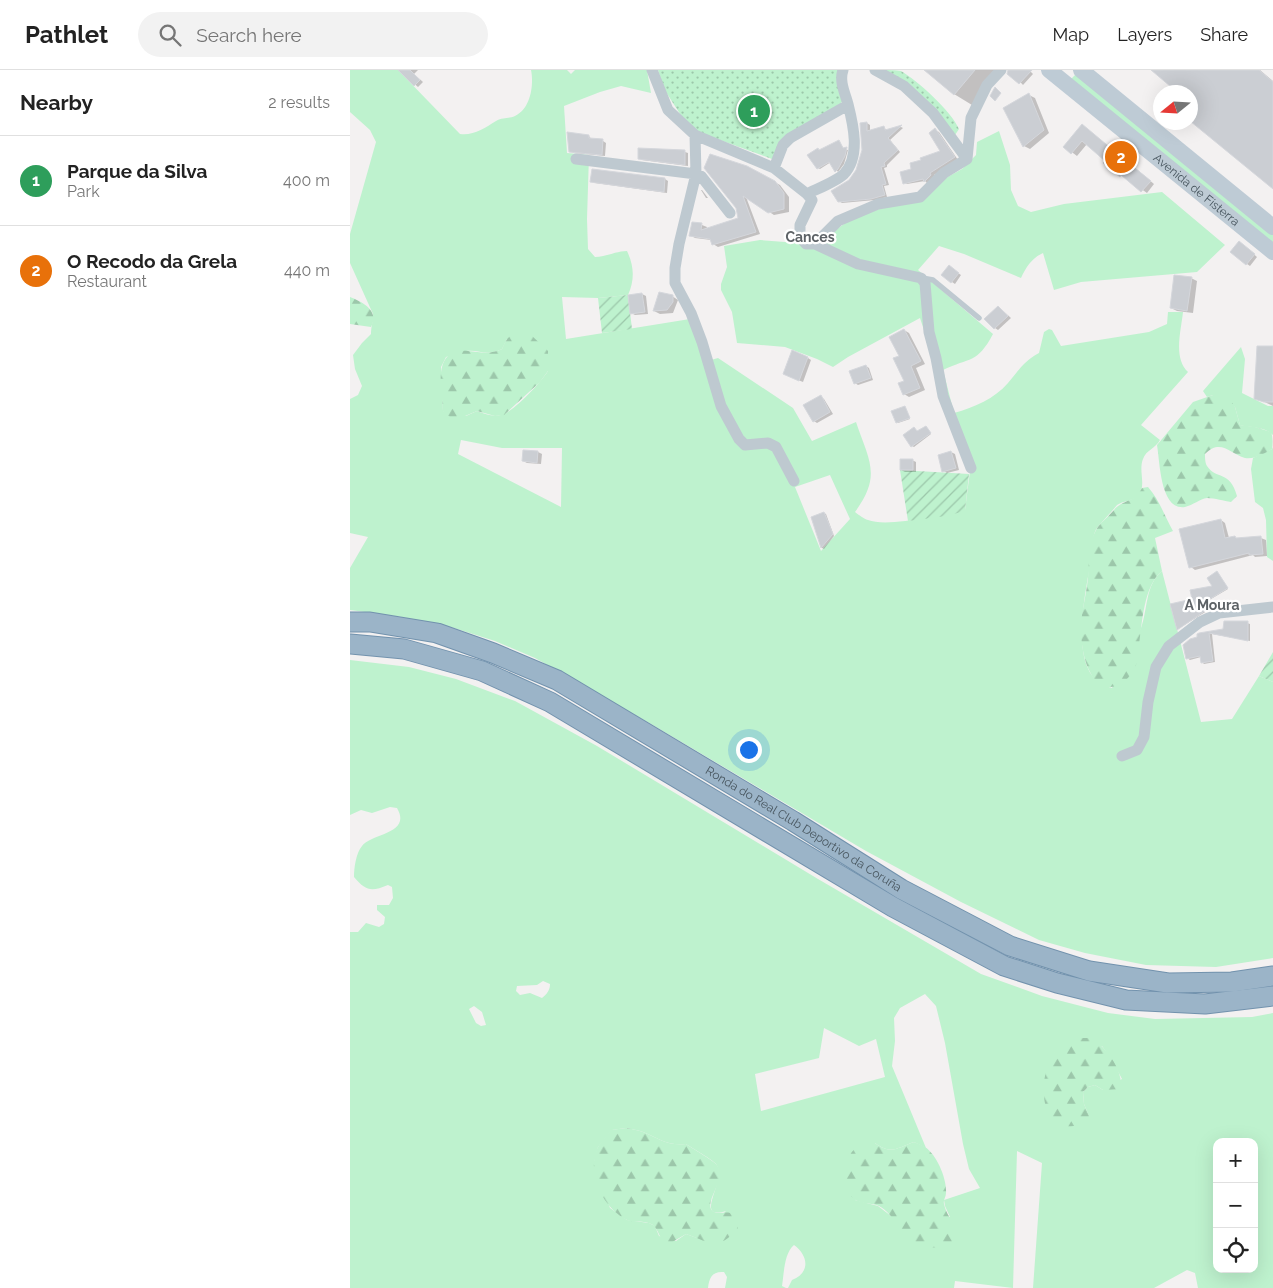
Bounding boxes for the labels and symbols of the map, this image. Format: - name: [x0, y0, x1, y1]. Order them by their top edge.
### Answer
- north arrow: [1153, 85, 1198, 130]
- pin: 1: [738, 92, 770, 130]
- pin: 2: [1105, 138, 1137, 176]
- street label: Avenida de Fisterra: [1151, 151, 1242, 229]
- district label: Cances: [785, 229, 835, 245]
- district label: A Moura: [1185, 597, 1239, 613]
- your location: [736, 737, 762, 763]
- street label: Ronda do Real Club Deportivo da Coruña: [703, 763, 904, 895]

